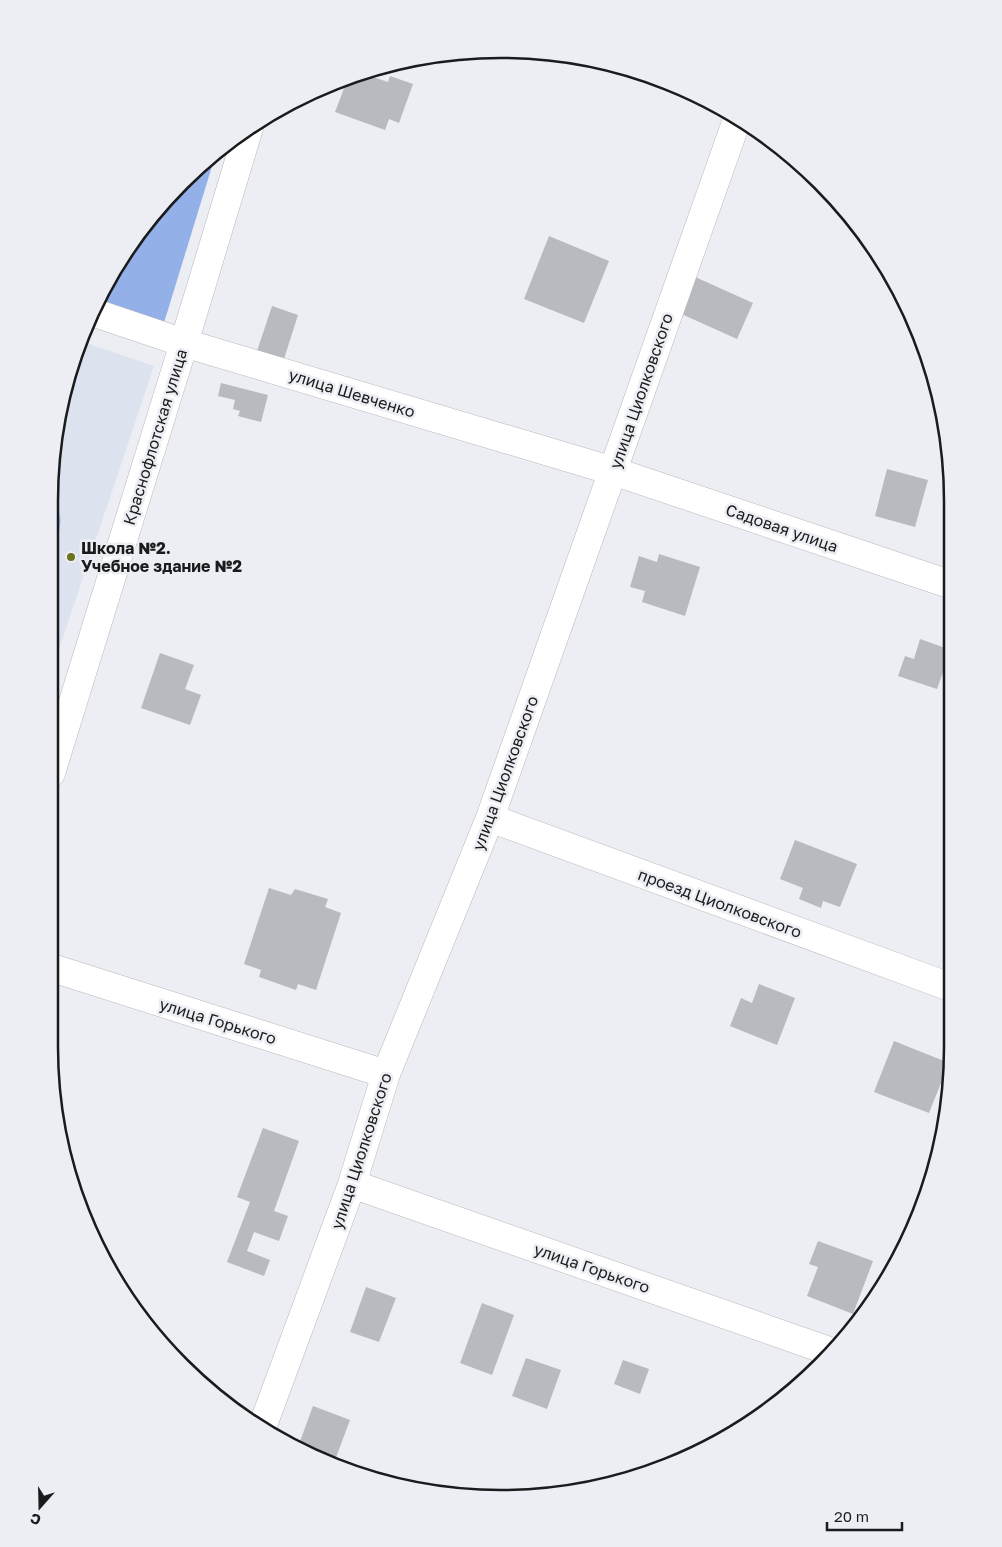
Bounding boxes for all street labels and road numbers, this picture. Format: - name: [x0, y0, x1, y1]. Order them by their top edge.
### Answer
- street label: улица Циолковского: [605, 311, 677, 471]
- street label: Краснофлотская улица: [119, 347, 191, 527]
- street label: улица Шевченко: [286, 364, 418, 422]
- street label: Садовая улица: [723, 499, 841, 557]
- street label: улица Циолковского: [468, 693, 542, 853]
- street label: проезд Циолковского: [635, 864, 805, 942]
- street label: улица Горького: [157, 994, 279, 1048]
- street label: улица Циолковского: [326, 1070, 396, 1232]
- street label: улица Горького: [531, 1239, 653, 1297]

